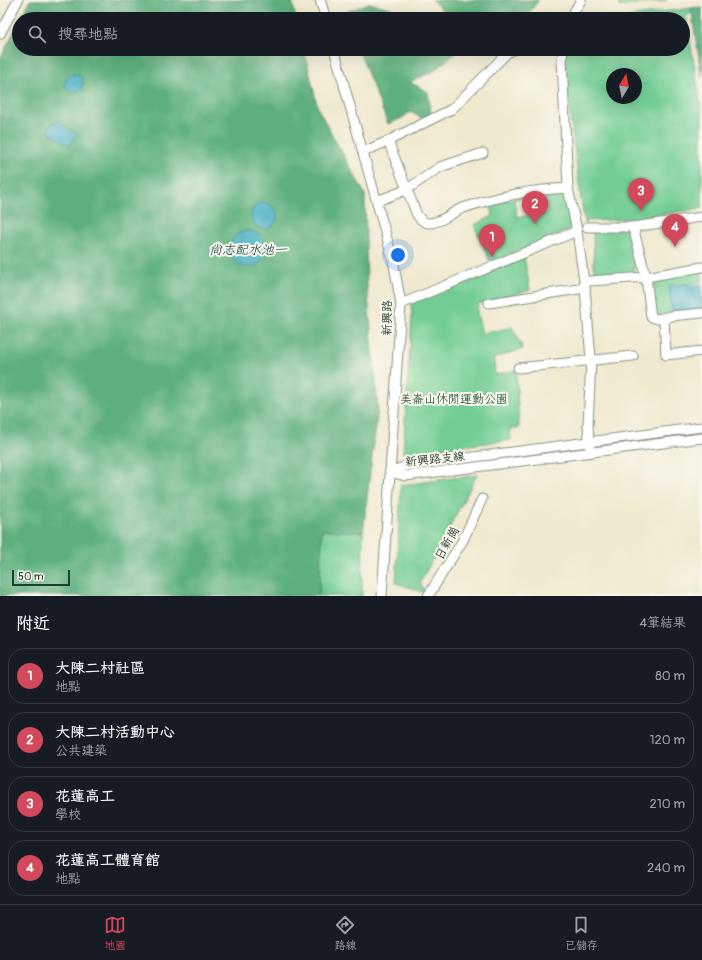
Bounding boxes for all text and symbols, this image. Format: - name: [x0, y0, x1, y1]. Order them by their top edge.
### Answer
- search box: [12, 12, 690, 56]
- icon: search: [26, 23, 48, 45]
- text: 搜尋地點: [58, 25, 118, 44]
- north arrow: [606, 68, 642, 104]
- pin: 3: [628, 178, 654, 211]
- pin: 2: [522, 191, 548, 224]
- pin: 4: [662, 214, 688, 247]
- pin: 1: [479, 224, 505, 257]
- water label: 尚志配水池一: [209, 242, 288, 258]
- your location: [388, 245, 408, 265]
- street label: 新興路: [380, 300, 395, 336]
- park label: 美崙山休閒運動公園: [400, 392, 508, 407]
- street label: 新興路支線: [404, 449, 466, 470]
- street label: 日新崗: [432, 524, 463, 563]
- scale bar: [12, 568, 70, 587]
- text: 50 m: [18, 570, 44, 583]
- text: 附近: [16, 613, 50, 634]
- text: 4筆結果: [639, 615, 686, 631]
- text: 大陳二村社區: [55, 659, 145, 678]
- text: 1: [27, 668, 33, 684]
- text: 80 m: [655, 668, 685, 684]
- text: 地點: [55, 679, 81, 695]
- text: 大陳二村活動中心: [55, 723, 175, 742]
- text: 2: [26, 732, 34, 748]
- text: 120 m: [649, 732, 685, 748]
- text: 公共建築: [55, 743, 107, 759]
- text: 花蓮高工: [55, 787, 115, 806]
- text: 3: [26, 796, 34, 812]
- text: 210 m: [649, 796, 685, 812]
- text: 學校: [55, 807, 81, 823]
- text: 花蓮高工體育館: [55, 851, 160, 870]
- text: 4: [26, 860, 34, 876]
- text: 240 m: [647, 860, 685, 876]
- text: 地點: [55, 871, 81, 887]
- tab: 地圖: [104, 914, 126, 952]
- tab: 路線: [334, 914, 356, 952]
- tab: 已儲存: [565, 914, 598, 952]

